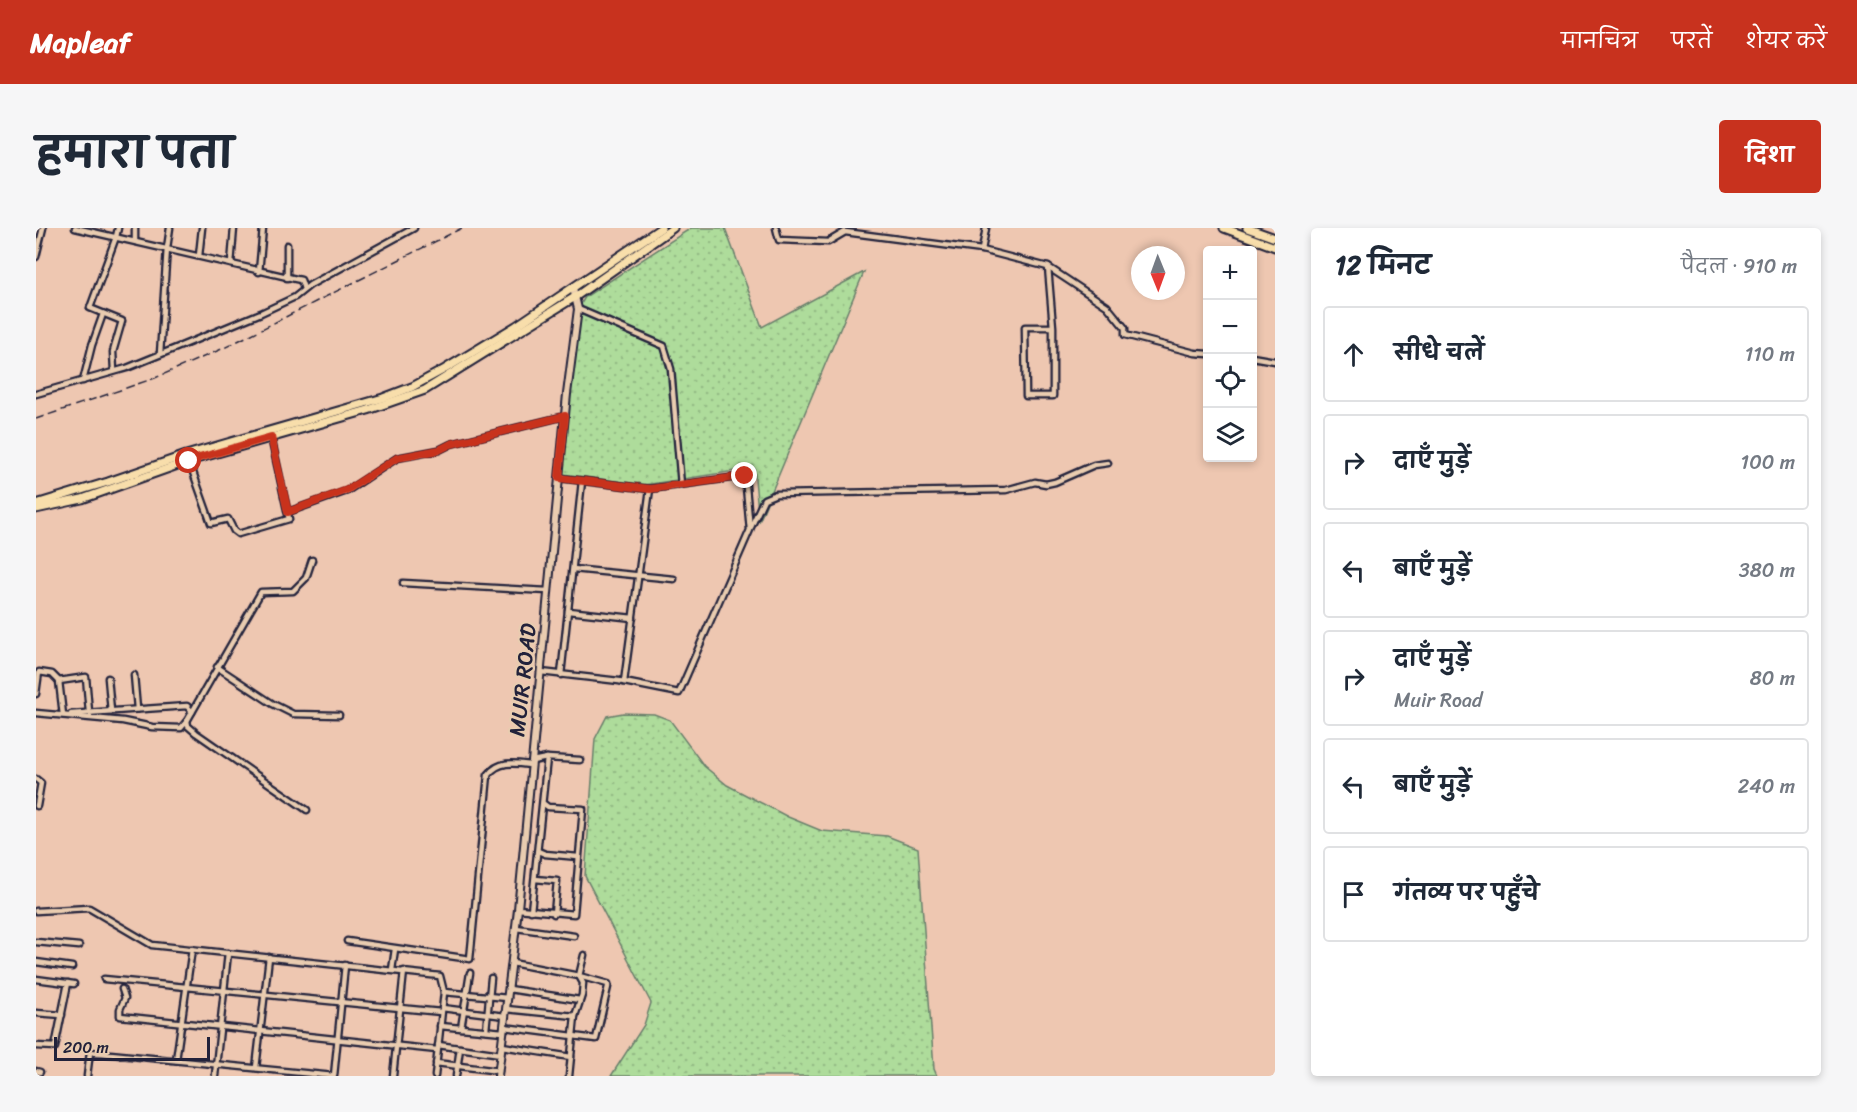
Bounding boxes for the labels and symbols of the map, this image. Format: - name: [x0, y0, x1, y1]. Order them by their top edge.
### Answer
- north arrow: [1131, 246, 1185, 300]
- route start: [175, 447, 201, 473]
- route end: [731, 462, 757, 488]
- street label: MUIR ROAD: [497, 621, 548, 738]
- scale bar: [54, 1034, 210, 1062]

